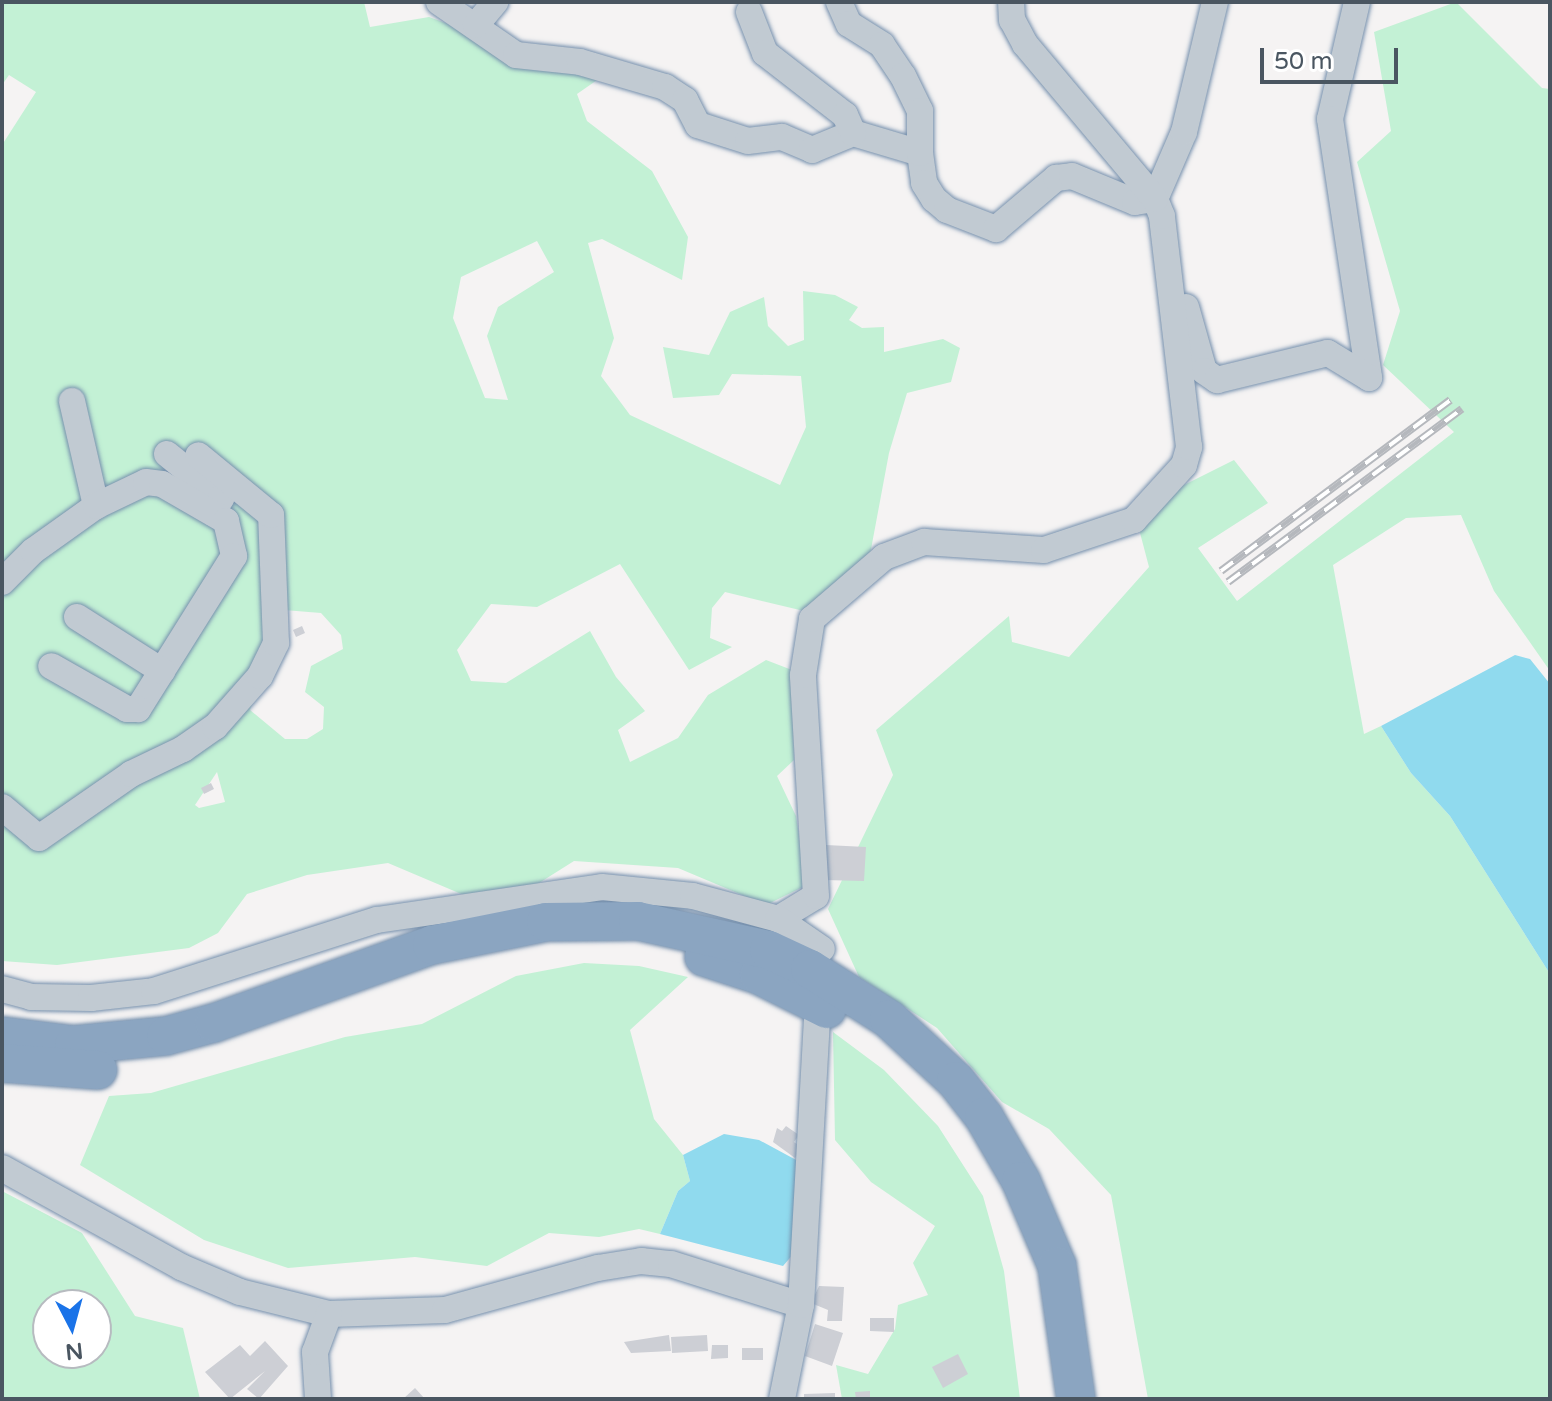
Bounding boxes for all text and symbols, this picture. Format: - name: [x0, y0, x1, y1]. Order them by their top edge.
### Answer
- scale bar: [1264, 32, 1402, 82]
- text: 50 m: [1274, 47, 1332, 76]
- north arrow: [32, 1289, 112, 1369]
- text: N: [64, 1337, 84, 1365]

